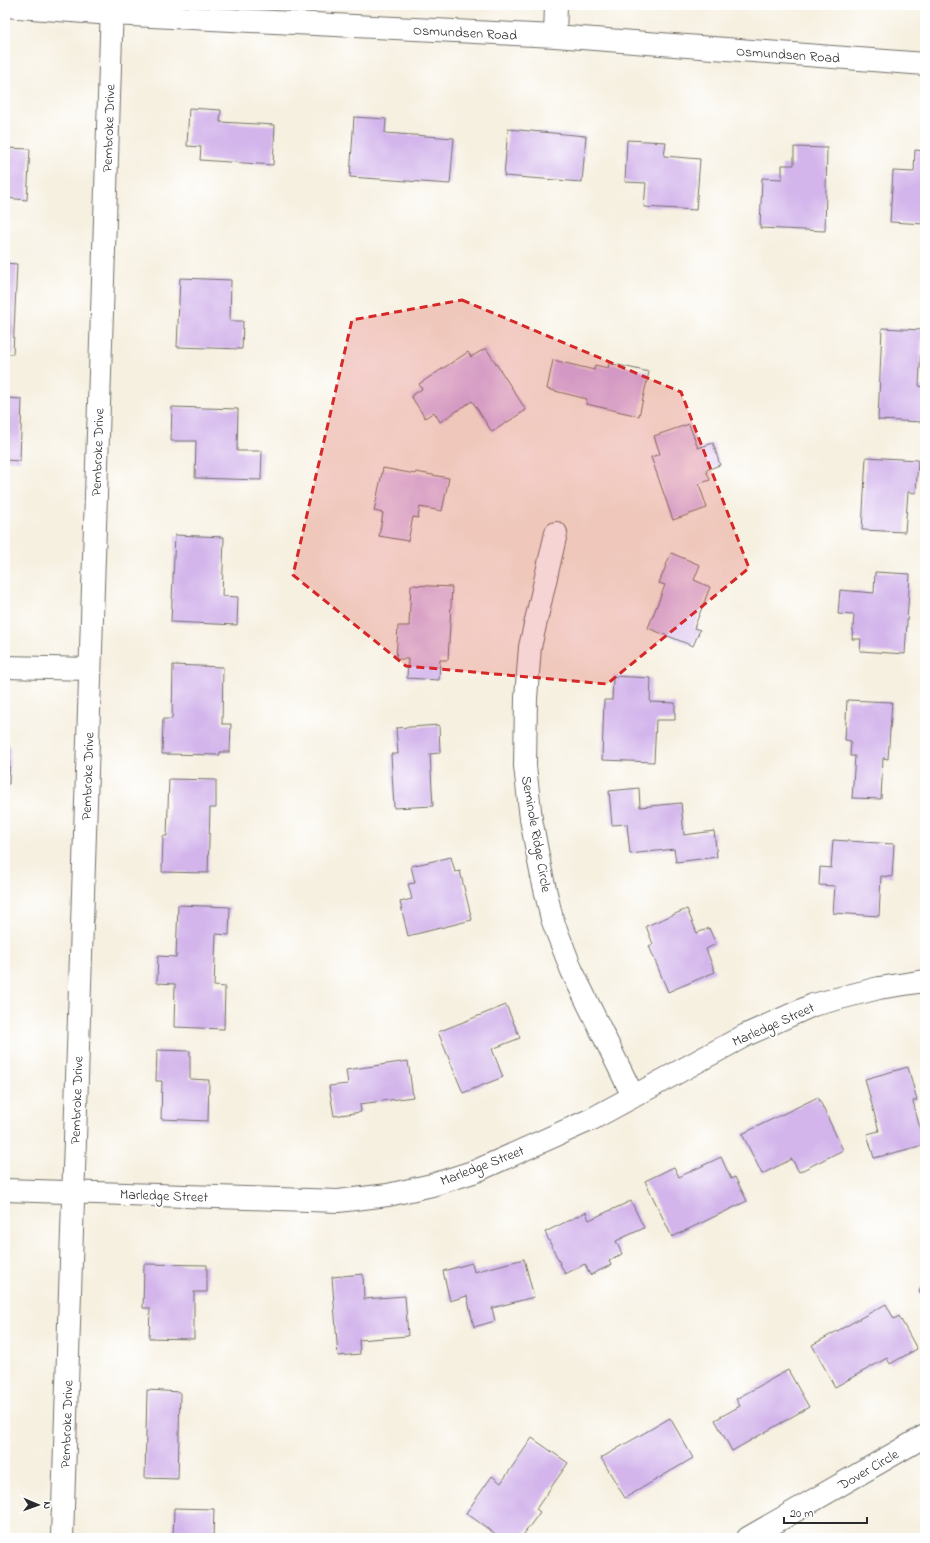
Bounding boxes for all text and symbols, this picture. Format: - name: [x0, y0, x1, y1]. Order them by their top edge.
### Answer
- street label: Osmundsen Road: [412, 20, 518, 47]
- street label: Osmundsen Road: [735, 41, 841, 70]
- street label: Pembroke Drive: [97, 83, 122, 172]
- street label: Pembroke Drive: [86, 407, 111, 496]
- street label: Pembroke Drive: [76, 731, 101, 820]
- street label: Seminole Ridge Circle: [514, 774, 556, 895]
- street label: Marledge Street: [729, 998, 819, 1054]
- street label: Pembroke Drive: [65, 1055, 90, 1144]
- street label: Marledge Street: [438, 1141, 528, 1193]
- street label: Marledge Street: [119, 1184, 209, 1210]
- street label: Pembroke Drive: [55, 1379, 80, 1468]
- street label: Dover Circle: [834, 1444, 904, 1497]
- north arrow: [18, 1485, 58, 1525]
- scale bar: [784, 1499, 867, 1525]
- text: N: [39, 1501, 55, 1509]
- text: 20 m: [790, 1505, 813, 1523]

